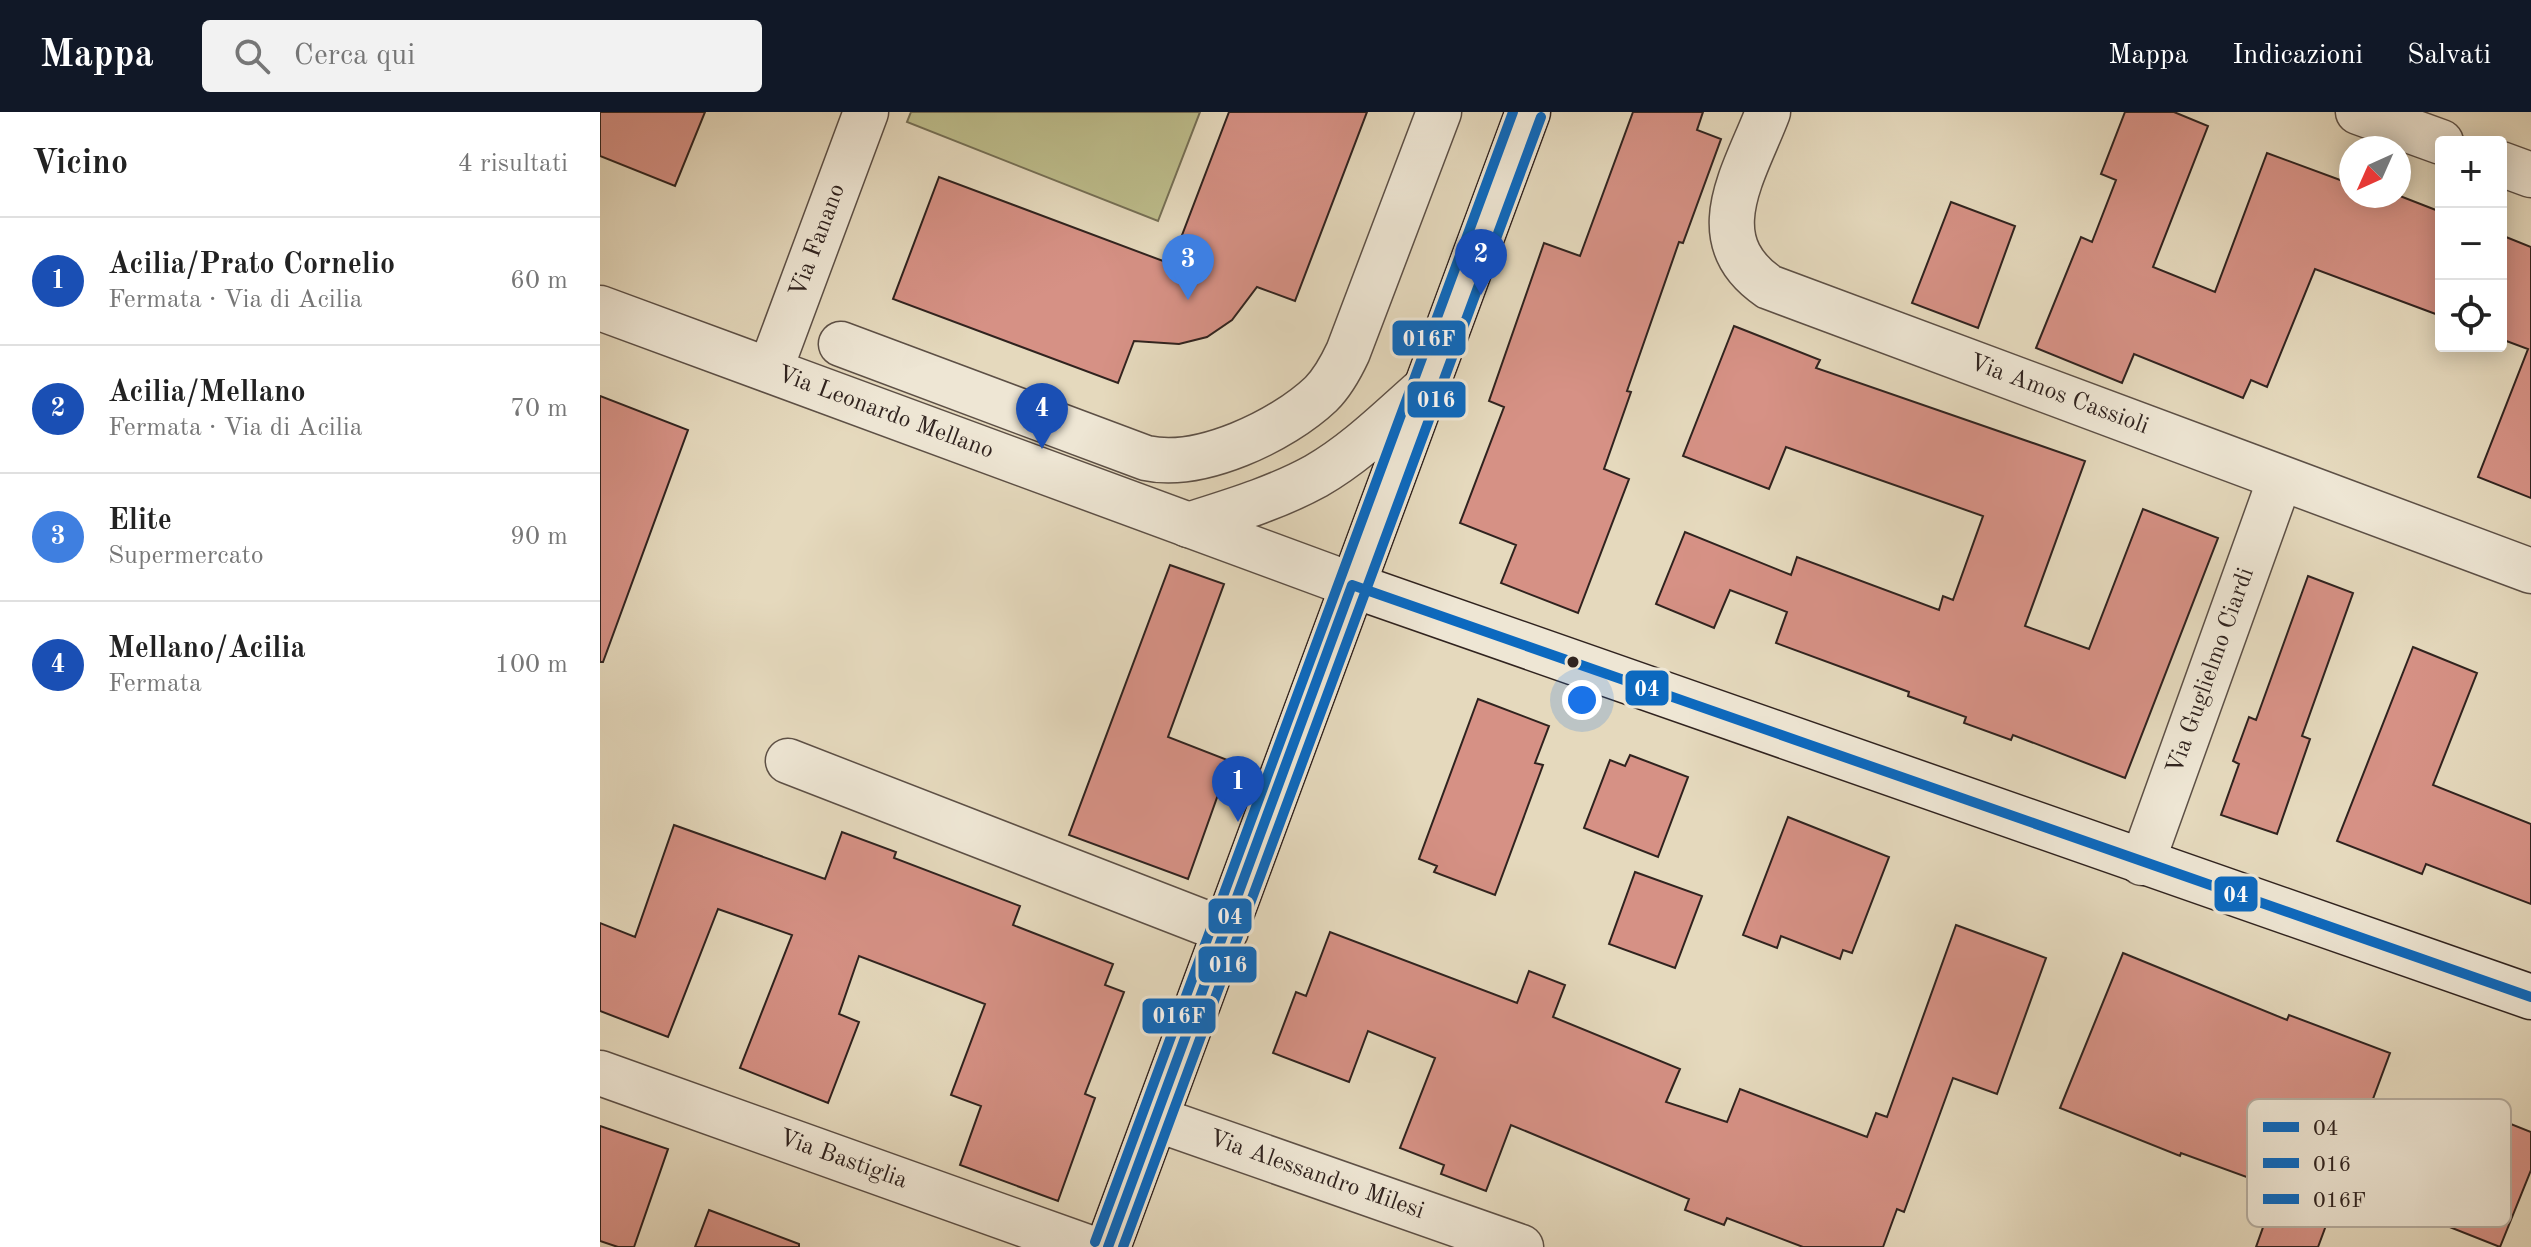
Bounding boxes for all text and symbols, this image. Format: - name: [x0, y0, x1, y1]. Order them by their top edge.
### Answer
- search box: [202, 20, 762, 92]
- icon: search: [230, 34, 274, 78]
- text: Mappa: [40, 37, 154, 75]
- text: Cerca qui: [294, 41, 415, 71]
- text: Mappa: [2108, 42, 2188, 70]
- text: Indicazioni: [2232, 42, 2363, 70]
- text: Salvati: [2407, 42, 2491, 70]
- north arrow: [2339, 136, 2411, 208]
- map controls: [2435, 136, 2507, 352]
- button: +: [2435, 136, 2507, 208]
- text: Vicino: [32, 147, 128, 181]
- text: 4 risultati: [458, 151, 568, 177]
- street label: Via Fanano: [786, 181, 850, 301]
- button: −: [2435, 208, 2507, 280]
- pin: 2: [1455, 229, 1507, 295]
- pin: 3: [1162, 234, 1214, 300]
- text: Acilia/Prato Cornelio: [108, 250, 395, 280]
- text: 1: [50, 268, 66, 294]
- text: 60 m: [510, 268, 568, 294]
- button: locate: [2435, 280, 2507, 352]
- text: Fermata · Via di Acilia: [108, 287, 363, 313]
- line badge: 016F: [1391, 319, 1467, 357]
- text: 016F: [1402, 329, 1456, 351]
- street label: Via Amos Cassioli: [1966, 351, 2152, 439]
- street label: Via Leonardo Mellano: [774, 362, 997, 464]
- text: Acilia/Mellano: [108, 378, 306, 408]
- line badge: 016: [1406, 380, 1467, 419]
- pin: 4: [1016, 383, 1068, 449]
- text: 016: [1417, 390, 1455, 412]
- text: 2: [50, 396, 66, 422]
- text: 70 m: [510, 396, 568, 422]
- text: Fermata · Via di Acilia: [108, 415, 363, 441]
- text: Elite: [108, 506, 172, 536]
- text: 3: [50, 524, 66, 550]
- text: 90 m: [510, 524, 568, 550]
- text: Supermercato: [108, 543, 264, 569]
- street label: Via Guglielmo Ciardi: [2163, 565, 2259, 777]
- text: Mellano/Acilia: [108, 634, 306, 664]
- text: 4: [50, 652, 66, 678]
- text: 100 m: [495, 652, 568, 678]
- unlabelled marker: [1565, 654, 1581, 670]
- line badge: 04: [1624, 669, 1670, 707]
- text: Fermata: [108, 671, 202, 697]
- text: 04: [1634, 679, 1660, 701]
- your location: [1562, 680, 1602, 720]
- pin: 1: [1212, 756, 1264, 822]
- line badge: 04: [2213, 875, 2259, 913]
- text: 04: [2223, 885, 2249, 907]
- line badge: 04: [1207, 897, 1253, 935]
- text: 04: [1217, 907, 1243, 929]
- line badge: 016: [1197, 945, 1258, 984]
- text: 016: [1209, 955, 1247, 977]
- line badge: 016F: [1141, 997, 1217, 1035]
- text: 016F: [1152, 1006, 1206, 1028]
- legend: [2247, 1099, 2511, 1227]
- text: 04: [2313, 1118, 2339, 1140]
- street label: Via Bastiglia: [776, 1126, 910, 1194]
- street label: Via Alessandro Milesi: [1206, 1127, 1427, 1224]
- text: 016: [2313, 1154, 2351, 1176]
- text: 016F: [2313, 1190, 2366, 1212]

